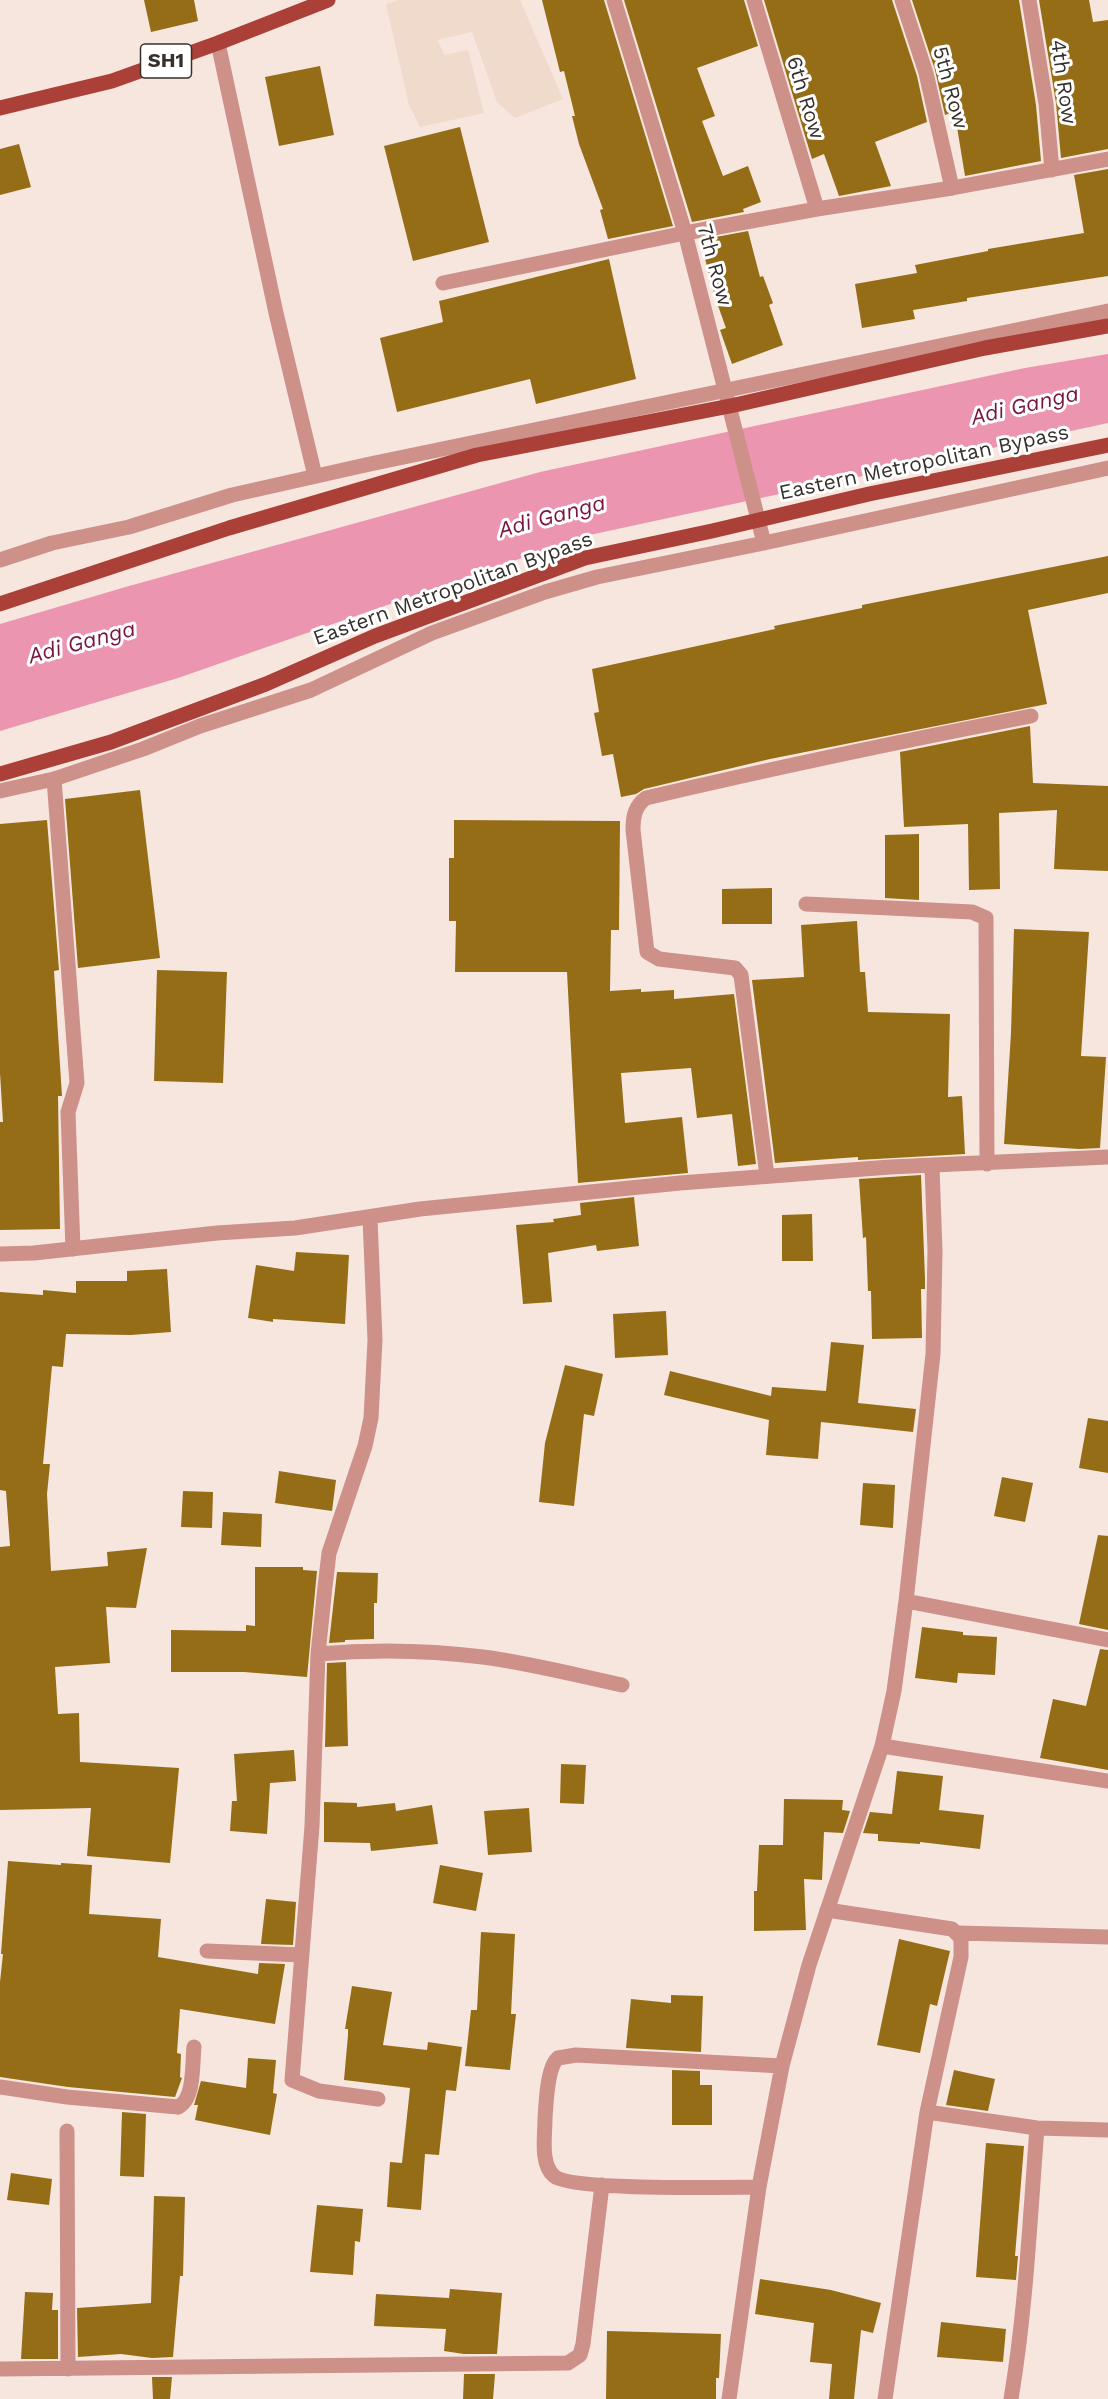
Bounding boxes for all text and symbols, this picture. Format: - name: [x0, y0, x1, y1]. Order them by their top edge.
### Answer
- street label: 4th Row: [1045, 38, 1081, 126]
- road number: SH1: [140, 44, 192, 78]
- street label: 5th Row: [927, 44, 973, 132]
- street label: 6th Row: [781, 54, 829, 142]
- street label: 7th Row: [691, 221, 737, 309]
- water label: Adi Ganga: [968, 381, 1082, 431]
- street label: Eastern Metropolitan Bypass: [777, 420, 1071, 506]
- water label: Adi Ganga: [496, 490, 608, 544]
- street label: Eastern Metropolitan Bypass: [310, 527, 596, 651]
- water label: Adi Ganga: [26, 616, 138, 670]

